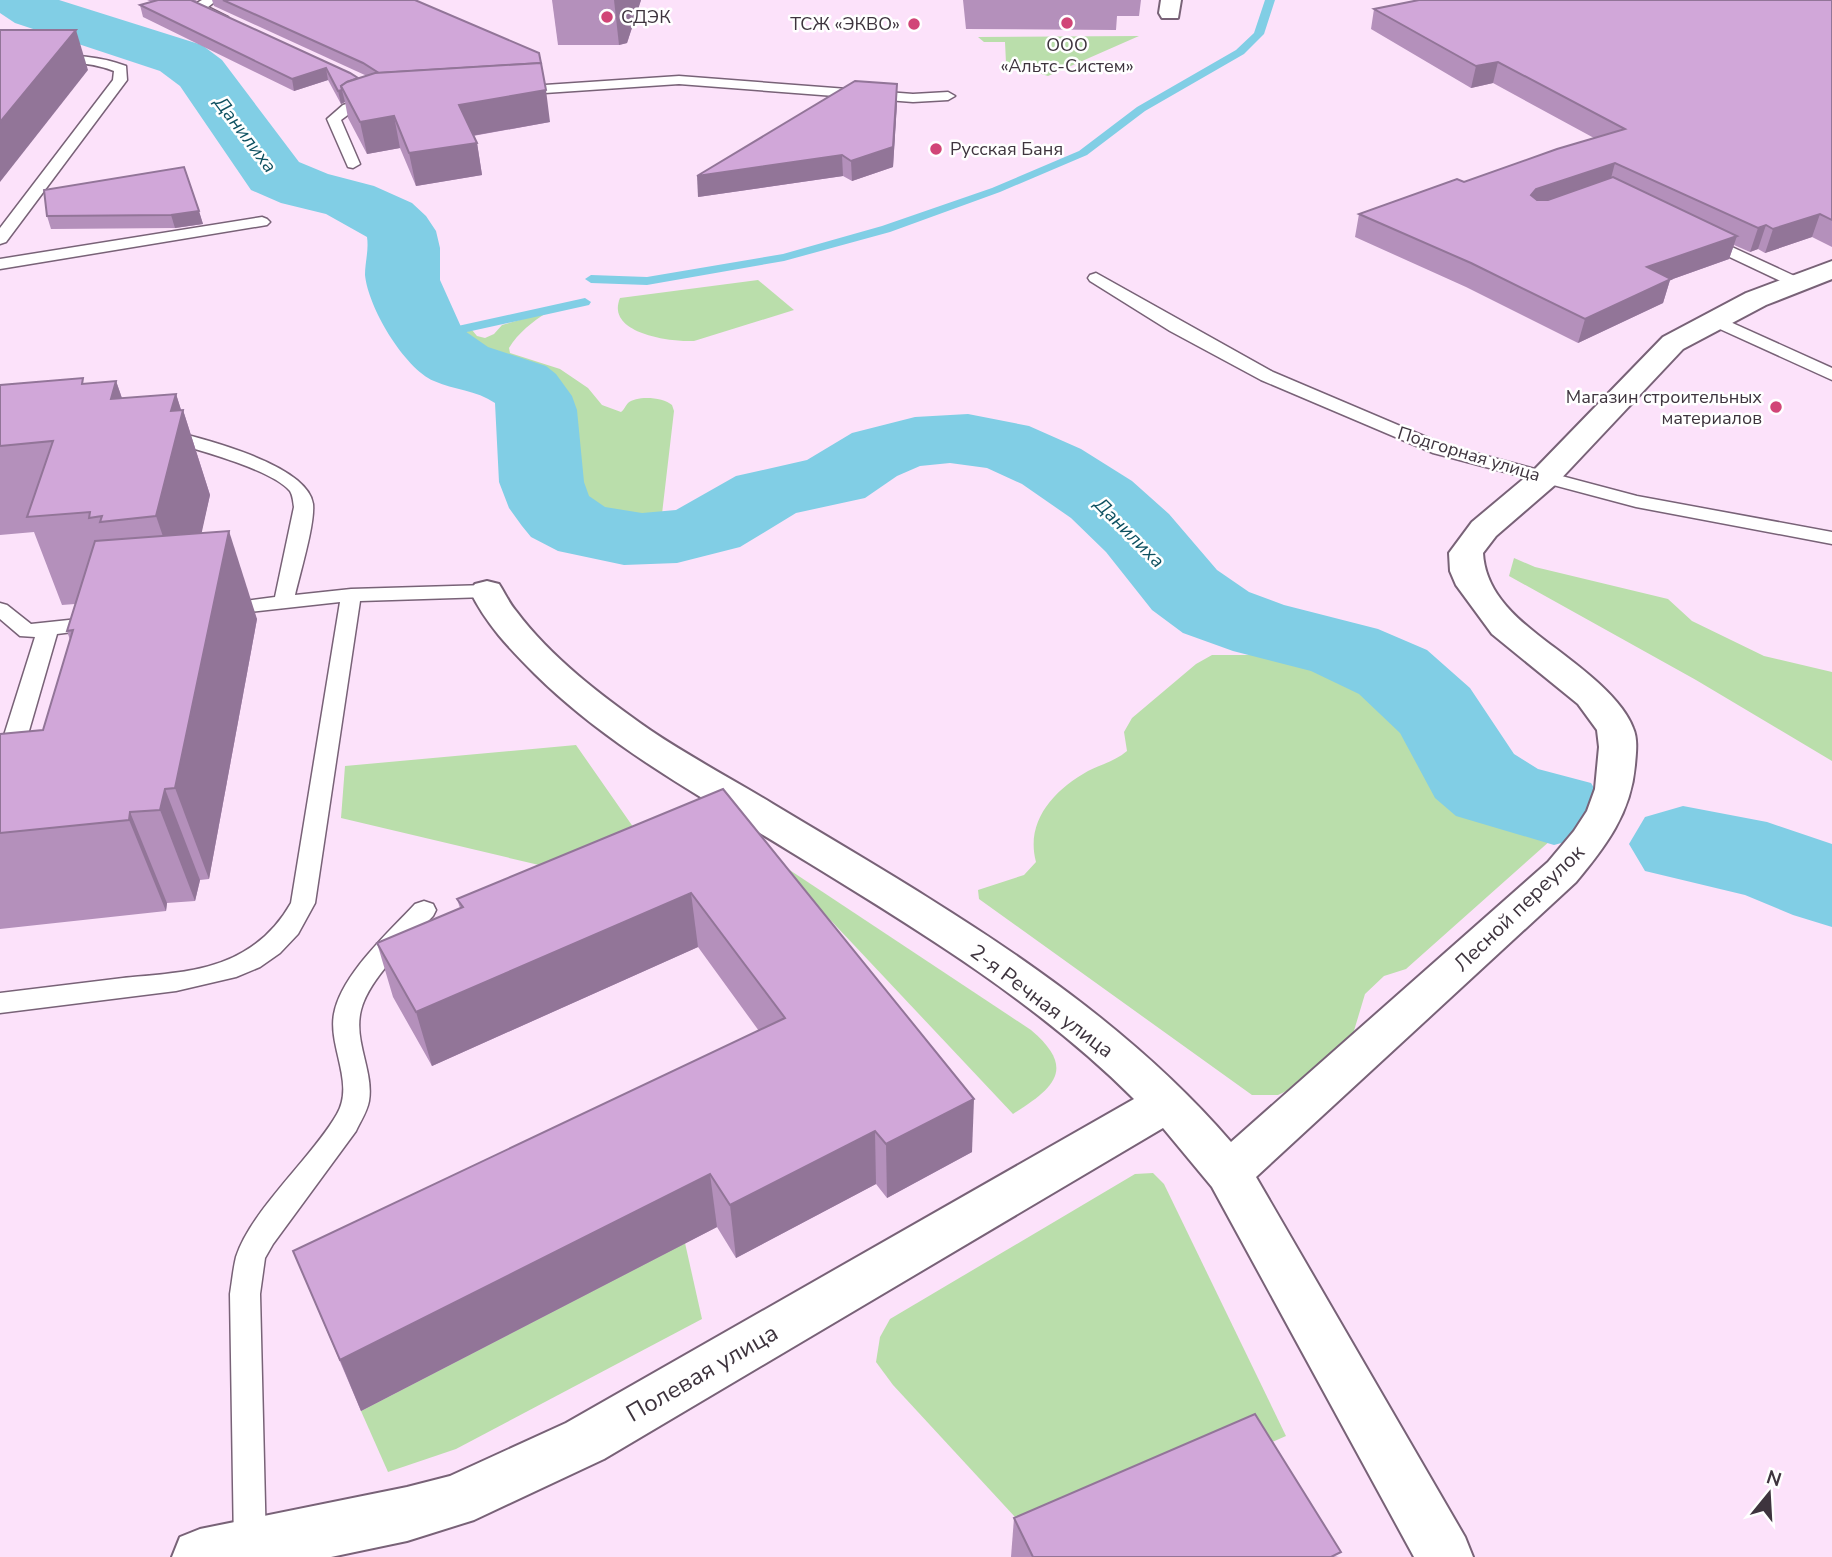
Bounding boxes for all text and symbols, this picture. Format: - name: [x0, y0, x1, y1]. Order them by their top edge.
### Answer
- place label: СДЭК: [621, 5, 671, 29]
- marker: СДЭК: [599, 9, 615, 25]
- place label: ТСЖ «ЭКВО»: [790, 12, 900, 36]
- marker: ООО «Альтс-Систем»: [1059, 15, 1075, 31]
- marker: ТСЖ «ЭКВО»: [906, 16, 922, 32]
- place label: ООО «Альтс-Систем»: [1000, 33, 1134, 78]
- water label: Данилиха: [207, 90, 283, 178]
- place label: Русская Баня: [950, 137, 1063, 161]
- marker: Русская Баня: [928, 141, 944, 157]
- place label: Магазин строительных материалов: [1566, 385, 1762, 430]
- marker: Магазин строительных материалов: [1768, 399, 1784, 415]
- street label: Подгорная улица: [1395, 421, 1543, 487]
- water label: Данилиха: [1088, 491, 1170, 574]
- street label: Лесной переулок: [1448, 838, 1591, 978]
- street label: 2-я Речная улица: [964, 938, 1120, 1064]
- street label: Полевая улица: [620, 1317, 784, 1429]
- north arrow: [1734, 1459, 1804, 1529]
- text: N: [1763, 1464, 1785, 1493]

